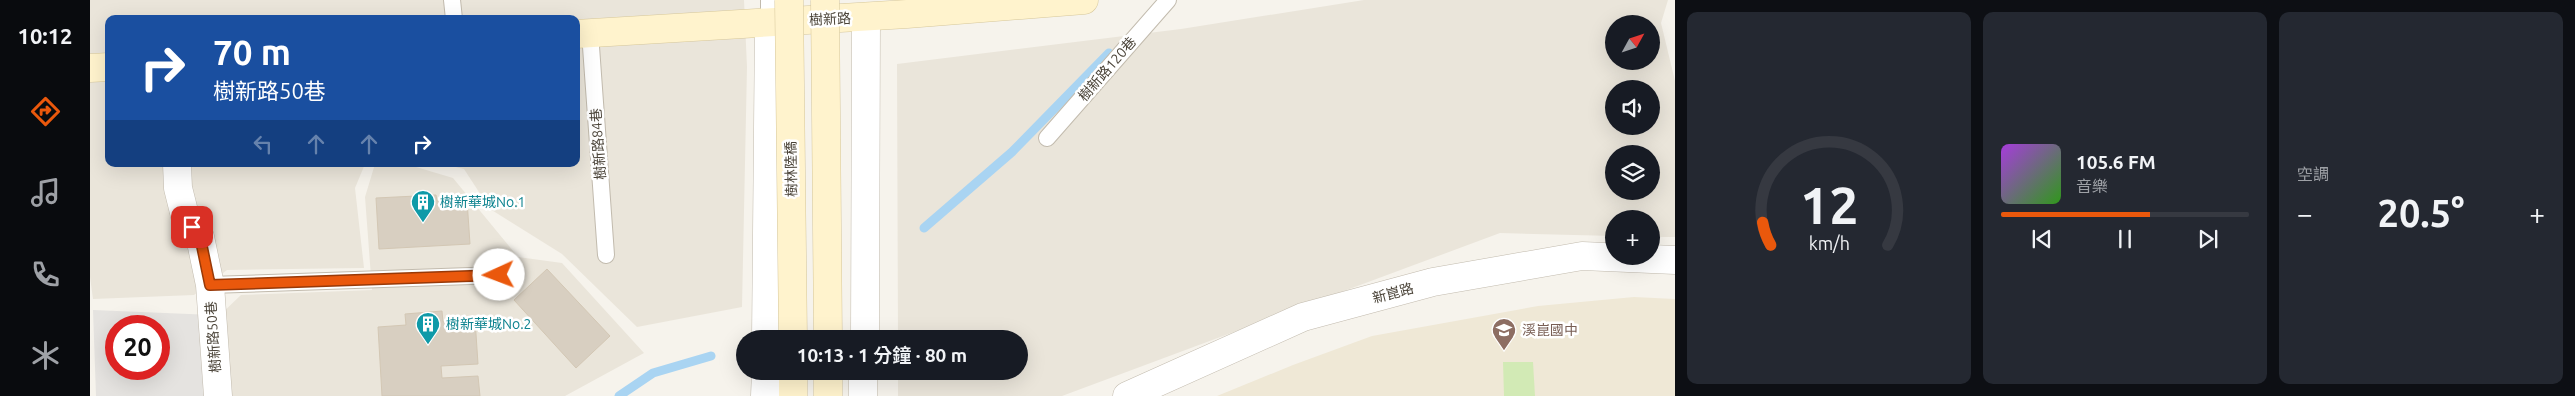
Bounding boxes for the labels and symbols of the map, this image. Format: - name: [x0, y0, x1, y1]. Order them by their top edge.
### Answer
- street label: 樹新路: [809, 10, 851, 28]
- north arrow: [1605, 15, 1660, 70]
- street label: 樹新路120巷: [1075, 34, 1139, 104]
- street label: 樹新路84巷: [588, 108, 608, 180]
- street label: 樹林陸橋: [783, 141, 799, 197]
- building icon: 樹新華城No.1: [410, 189, 436, 223]
- place label: 樹新華城No.1: [440, 194, 525, 210]
- pin: [171, 206, 213, 248]
- position arrow: [472, 248, 524, 300]
- street label: 新崑路: [1371, 280, 1415, 306]
- street label: 樹新路50巷: [203, 301, 223, 373]
- building icon: 樹新華城No.2: [415, 311, 441, 345]
- speed limit sign: 20: [105, 315, 170, 380]
- place label: 樹新華城No.2: [446, 316, 531, 332]
- school or university icon: 溪崑國中: [1491, 317, 1517, 351]
- place label: 溪崑國中: [1522, 322, 1578, 338]

